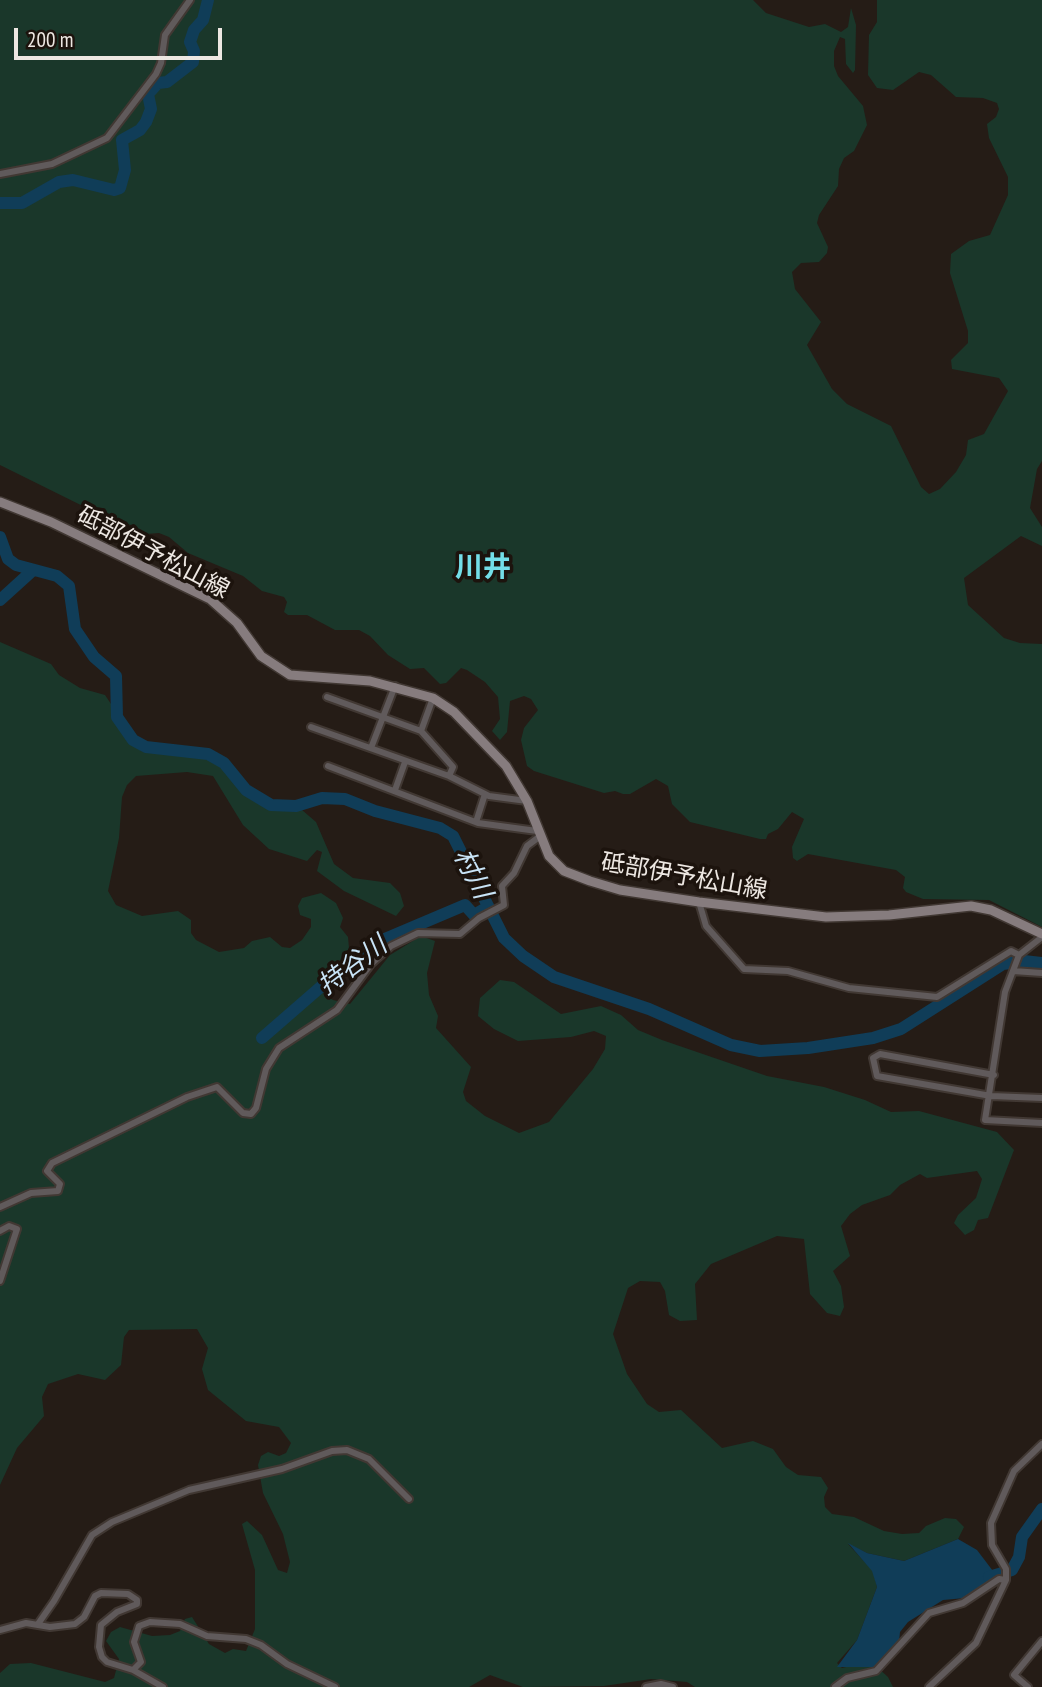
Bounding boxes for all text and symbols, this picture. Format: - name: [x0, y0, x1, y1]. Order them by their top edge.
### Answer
- scale bar: [18, 14, 226, 58]
- text: 200 m: [27, 26, 73, 53]
- street label: 砥部伊予松山線: [72, 501, 234, 605]
- district label: 川井: [455, 551, 511, 585]
- water label: 村川: [446, 844, 498, 904]
- street label: 砥部伊予松山線: [599, 848, 769, 906]
- water label: 持谷川: [312, 930, 394, 1002]

